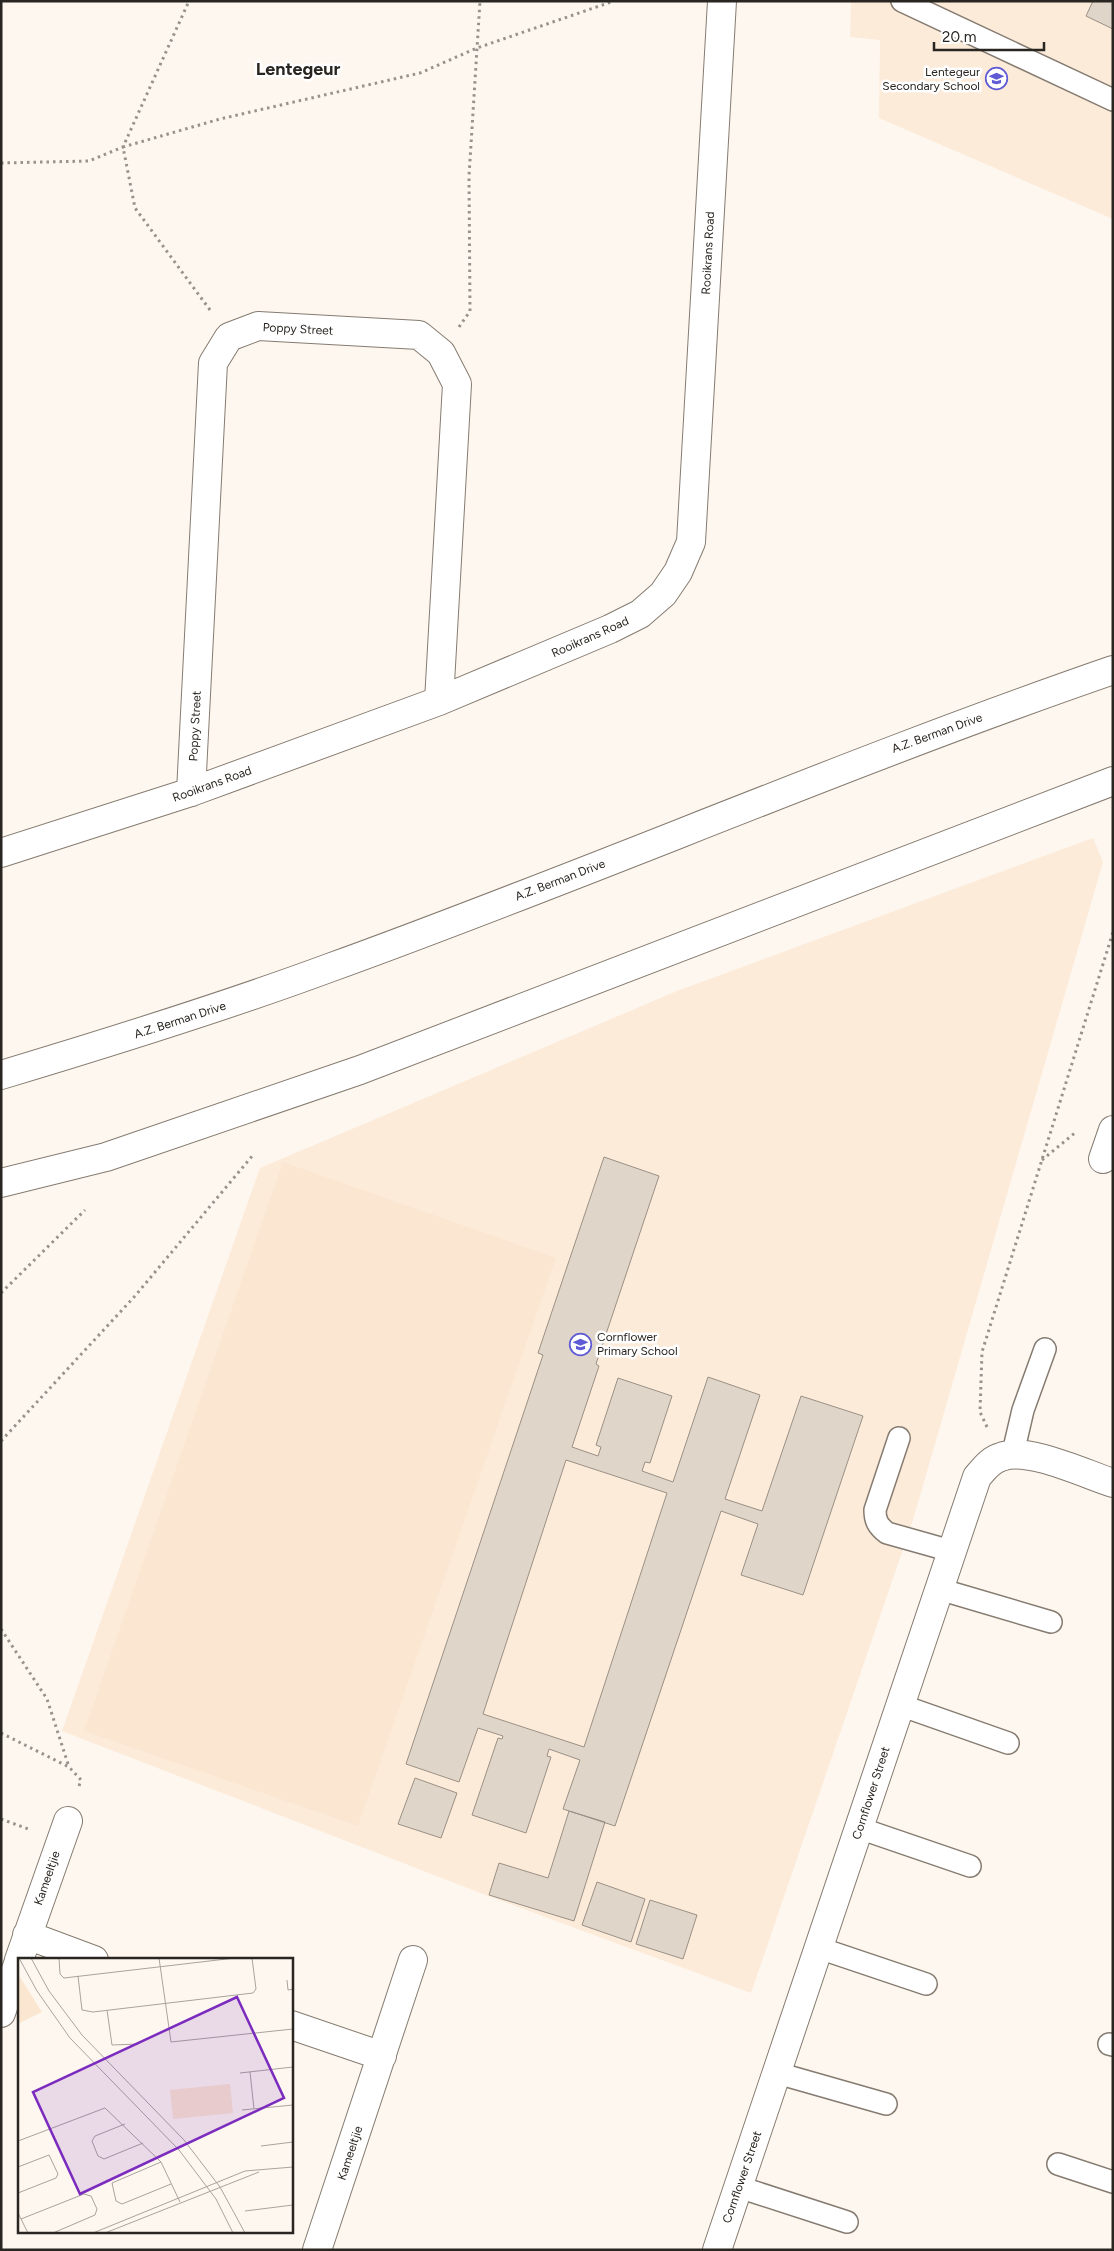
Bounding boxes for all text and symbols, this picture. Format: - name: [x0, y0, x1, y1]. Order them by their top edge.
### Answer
- scale bar: [934, 20, 1044, 52]
- text: 20 m: [942, 28, 976, 46]
- district label: Lentegeur: [256, 58, 341, 80]
- place label: Lentegeur Secondary School: [882, 65, 980, 93]
- school or university icon: Lentegeur Secondary School: [984, 67, 1008, 91]
- street label: Rooikrans Road: [699, 211, 717, 295]
- street label: Poppy Street: [262, 320, 334, 338]
- street label: Rooikrans Road: [549, 614, 631, 660]
- street label: Poppy Street: [186, 690, 204, 762]
- street label: A.Z. Berman Drive: [890, 710, 985, 756]
- street label: Rooikrans Road: [171, 763, 253, 805]
- street label: A.Z. Berman Drive: [513, 856, 607, 904]
- street label: A.Z. Berman Drive: [132, 998, 228, 1041]
- place label: Cornflower Primary School: [597, 1330, 678, 1358]
- school or university icon: Cornflower Primary School: [569, 1332, 593, 1356]
- street label: Cornflower Street: [849, 1744, 893, 1841]
- street label: Kameeltjie: [31, 1849, 63, 1907]
- inset map: [18, 1958, 292, 2234]
- street label: Kameeltjie: [335, 2124, 366, 2182]
- street label: Cornflower Street: [720, 2129, 765, 2225]

